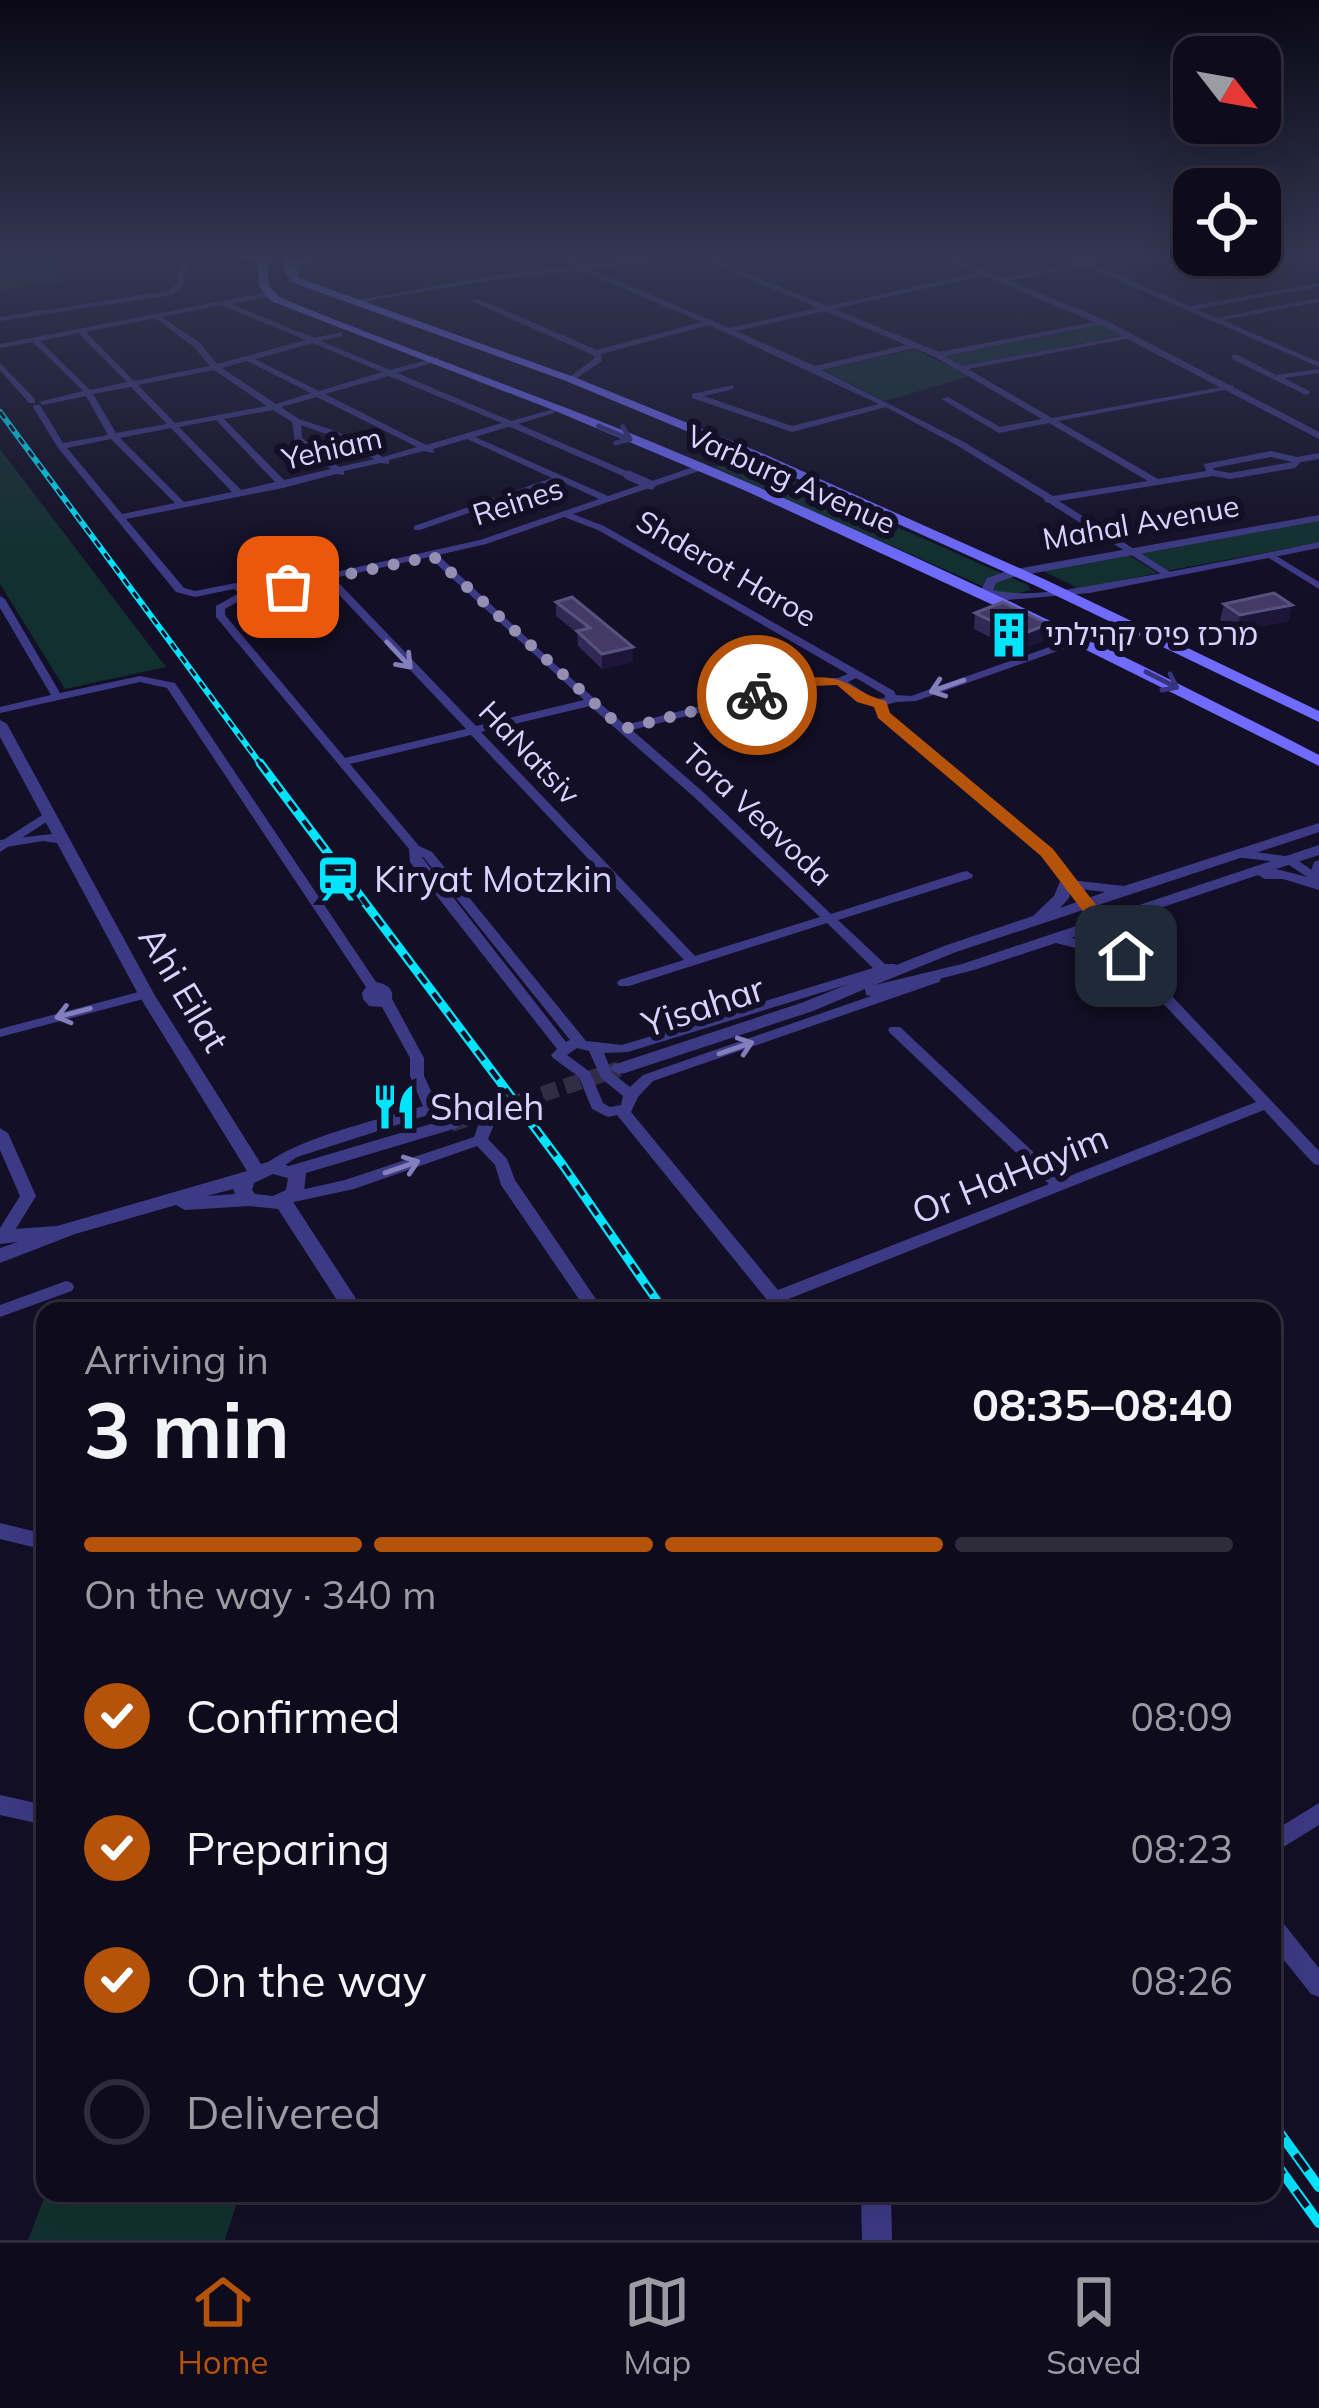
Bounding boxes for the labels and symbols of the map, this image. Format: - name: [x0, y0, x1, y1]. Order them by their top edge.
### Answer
- north arrow: [1173, 36, 1281, 144]
- street label: Varburg Avenue: [681, 416, 902, 542]
- street label: Yehiam: [277, 418, 385, 478]
- one-way arrow: [597, 423, 633, 445]
- street label: Reines: [468, 469, 568, 533]
- street label: Mahal Avenue: [1040, 486, 1242, 558]
- street label: Shderot Haroe: [630, 501, 823, 635]
- pin: [237, 536, 339, 638]
- building icon: מרכז פיס קהילתי: [984, 610, 1034, 660]
- place label: מרכז פיס קהילתי: [1045, 615, 1258, 653]
- courier: [697, 635, 817, 755]
- one-way arrow: [384, 639, 413, 669]
- one-way arrow: [1143, 670, 1179, 693]
- one-way arrow: [929, 677, 967, 699]
- street label: HaNatsiv: [471, 692, 589, 812]
- street label: Tora Veavoda: [675, 735, 841, 894]
- station icon: Kiryat Motzkin: [313, 854, 363, 904]
- place label: Kiryat Motzkin: [374, 856, 613, 901]
- pin: [1075, 905, 1177, 1007]
- street label: Ahi Eilat: [130, 918, 239, 1059]
- street label: Yisahar: [635, 965, 770, 1047]
- one-way arrow: [54, 1004, 92, 1026]
- one-way arrow: [716, 1036, 753, 1057]
- restaurant icon: Shaleh: [369, 1082, 419, 1132]
- place label: Shaleh: [430, 1084, 544, 1129]
- street label: Or HaHayim: [905, 1114, 1115, 1233]
- one-way arrow: [382, 1154, 420, 1176]

